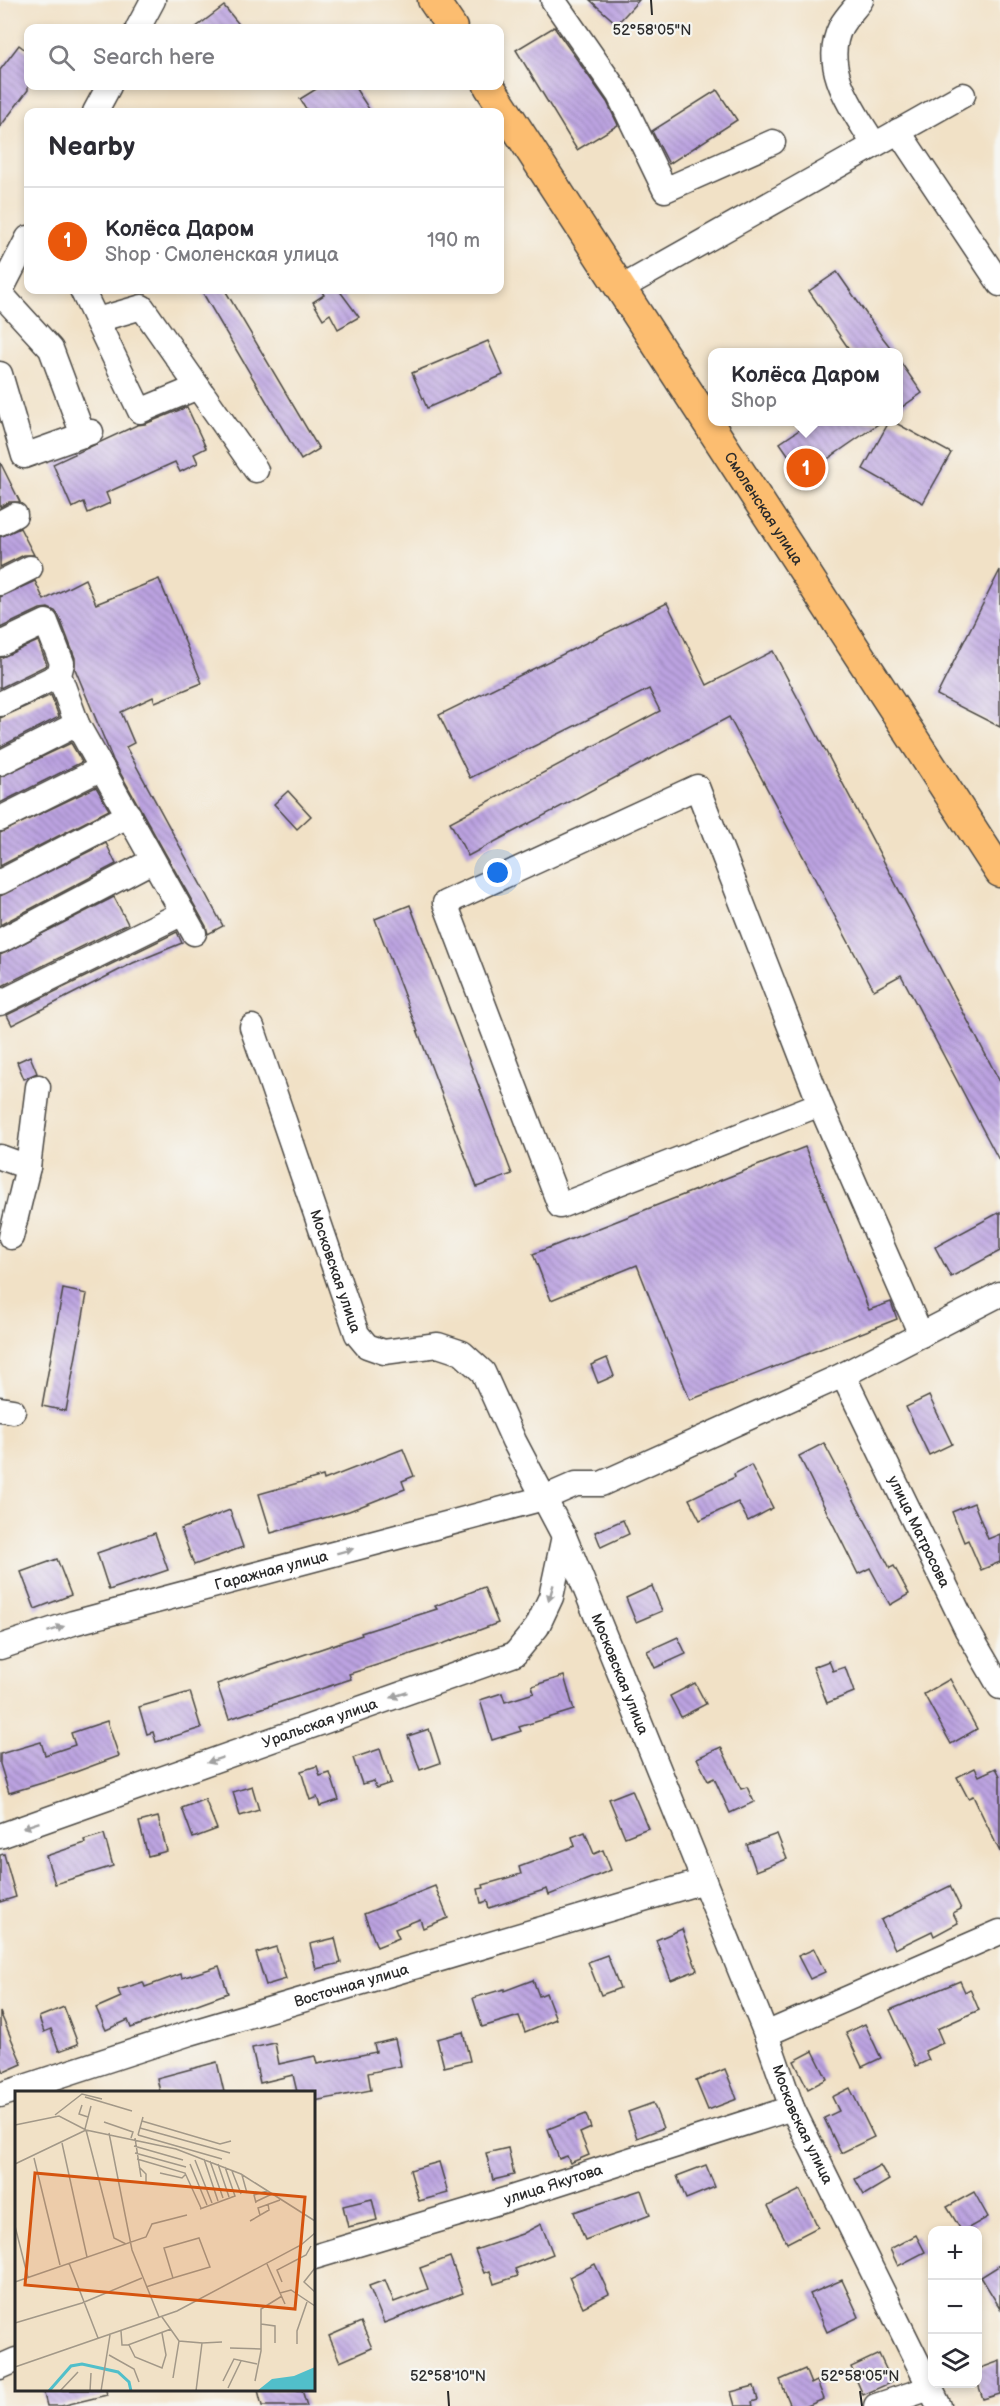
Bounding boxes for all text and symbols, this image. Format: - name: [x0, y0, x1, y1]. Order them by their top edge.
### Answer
- text: 52°58'05"N: [613, 21, 691, 40]
- search box: [24, 24, 504, 90]
- icon: search: [45, 41, 78, 74]
- text: Search here: [93, 44, 215, 71]
- text: Nearby: [48, 132, 135, 163]
- text: Колёса Даром: [105, 216, 254, 243]
- text: 1: [63, 229, 72, 253]
- text: 190 m: [427, 229, 480, 253]
- text: Shop · Смоленская улица: [105, 243, 339, 267]
- popup: [708, 348, 903, 426]
- text: Колёса Даром: [731, 362, 880, 389]
- text: Shop: [731, 389, 777, 413]
- pin: 1: [786, 446, 826, 490]
- street label: Смоленская улица: [720, 449, 807, 569]
- your location: [483, 858, 512, 887]
- street label: Московская улица: [305, 1207, 365, 1336]
- street label: улица Матросова: [883, 1473, 954, 1591]
- one-way arrow: [336, 1546, 354, 1555]
- street label: Гаражная улица: [213, 1547, 330, 1595]
- one-way arrow: [546, 1584, 555, 1602]
- street label: Московская улица: [586, 1611, 653, 1738]
- one-way arrow: [47, 1624, 65, 1633]
- one-way arrow: [390, 1691, 408, 1701]
- street label: Уральская улица: [260, 1694, 380, 1753]
- one-way arrow: [206, 1756, 224, 1766]
- one-way arrow: [22, 1820, 40, 1830]
- street label: Восточная улица: [292, 1960, 411, 2012]
- street label: Московская улица: [767, 2062, 837, 2187]
- inset map: [15, 2091, 315, 2391]
- street label: улица Якутова: [502, 2160, 605, 2210]
- map controls: [928, 2226, 982, 2388]
- button: +: [928, 2226, 982, 2280]
- button: −: [928, 2280, 982, 2334]
- button: layers: [928, 2334, 982, 2388]
- text: 52°58'10"N: [410, 2367, 486, 2386]
- text: 52°58'05"N: [821, 2367, 899, 2386]

